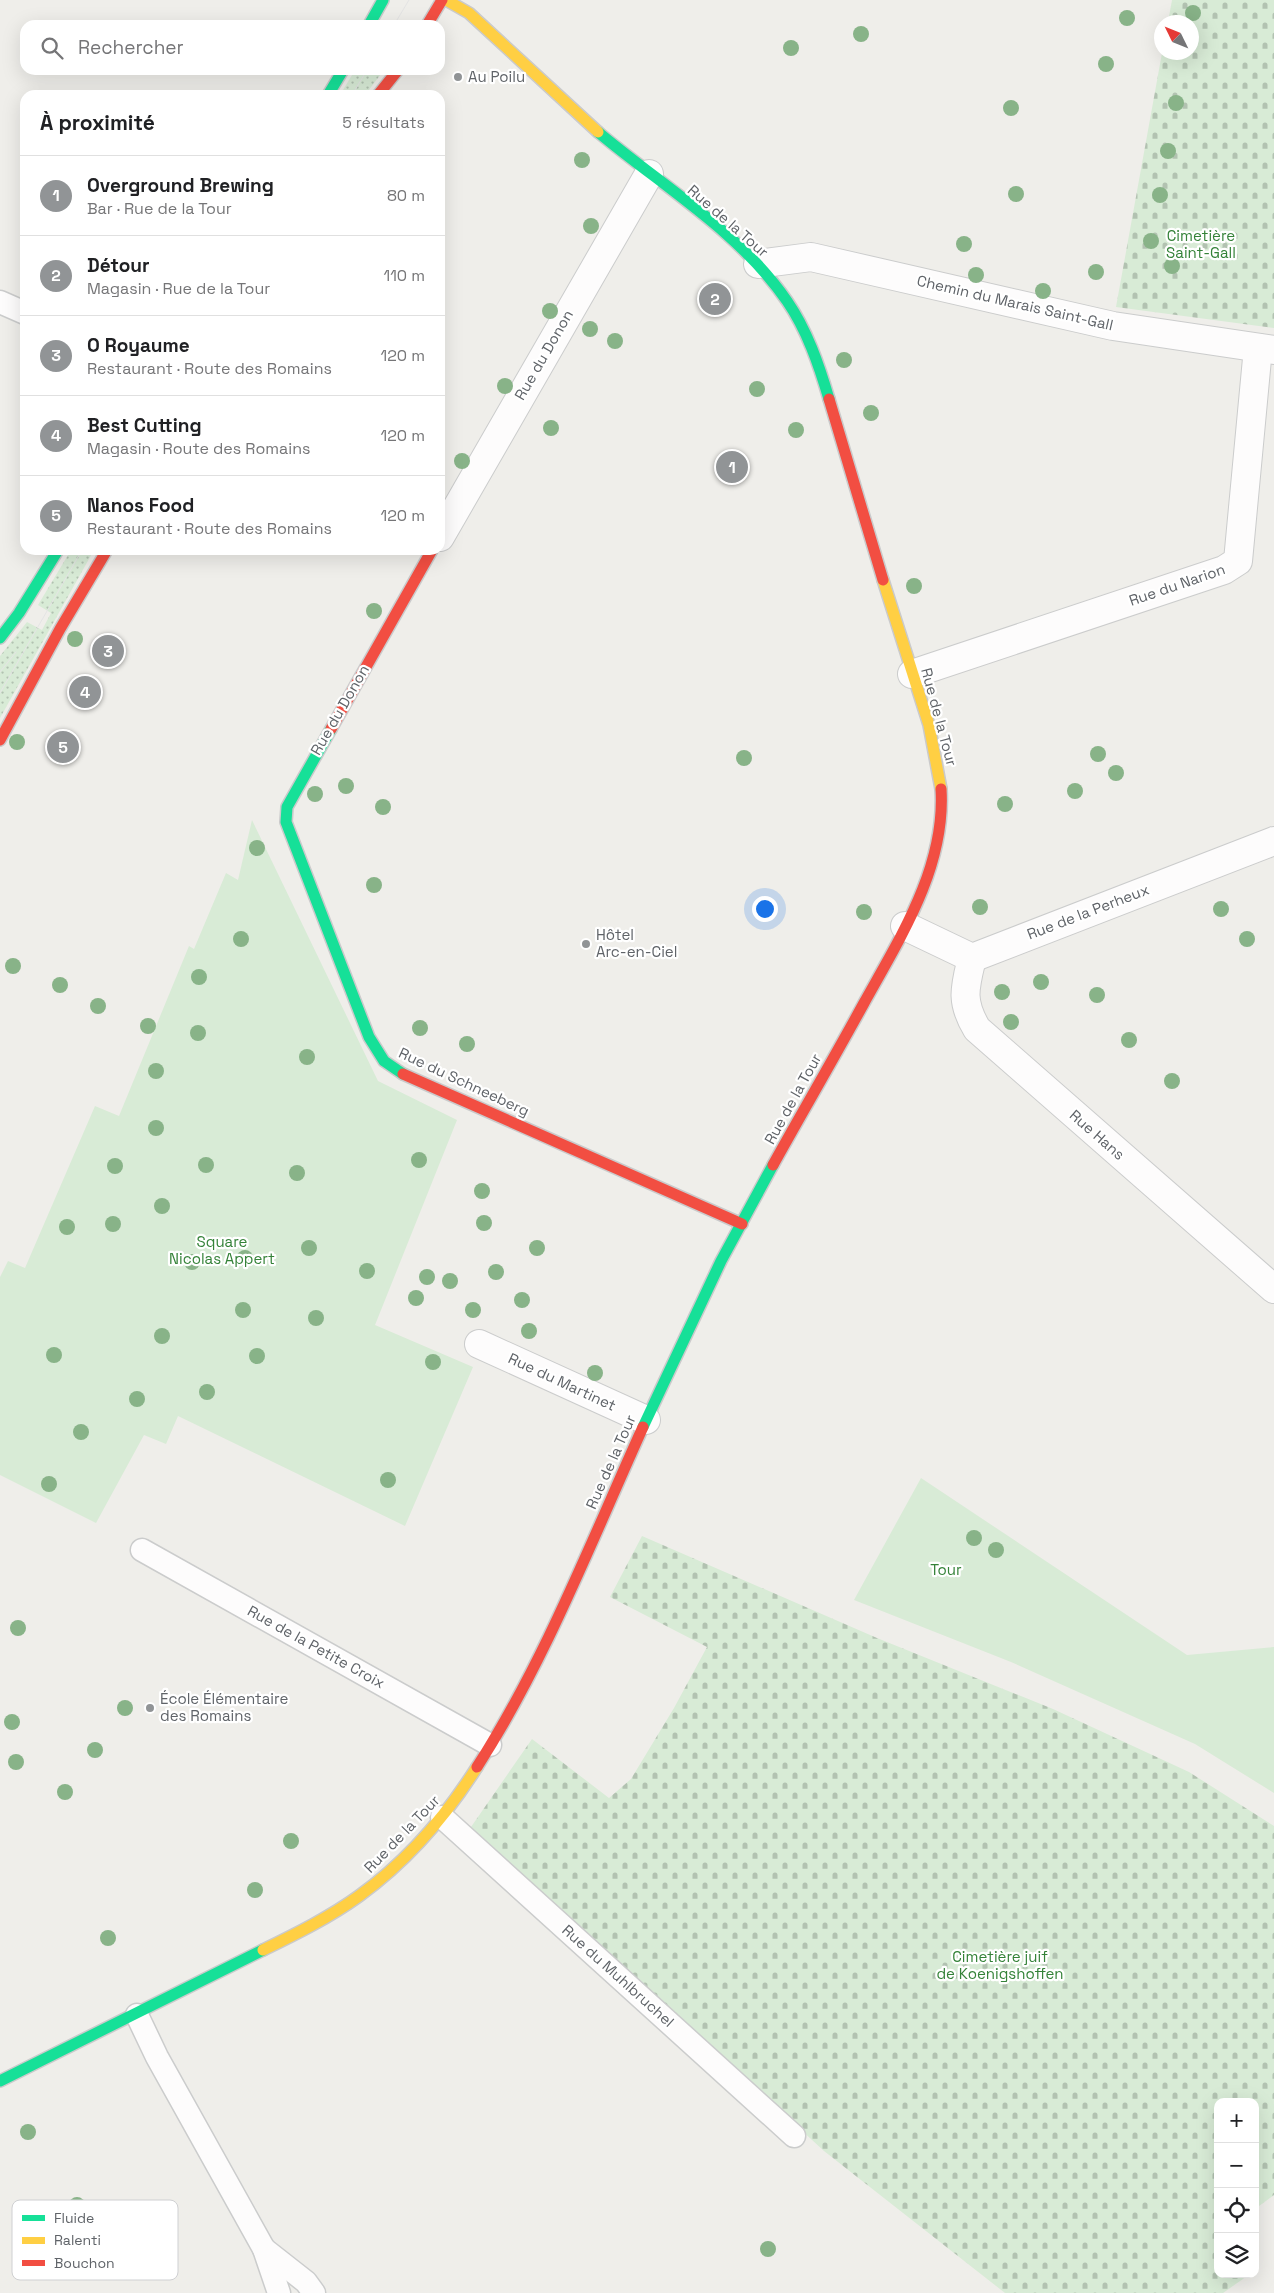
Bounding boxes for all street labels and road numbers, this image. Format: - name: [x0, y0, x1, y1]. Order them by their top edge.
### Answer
- street label: Rue de la Tour: [684, 180, 773, 261]
- street label: Chemin du Marais Saint-Gall: [915, 271, 1115, 334]
- street label: Rue du Donon: [510, 306, 577, 403]
- street label: Rue du Narion: [1126, 559, 1227, 610]
- street label: Rue du Donon: [306, 661, 373, 758]
- street label: Rue de la Tour: [917, 666, 962, 768]
- street label: Rue de la Perheux: [1024, 879, 1152, 944]
- street label: Rue du Schneeberg: [396, 1043, 533, 1120]
- street label: Rue de la Tour: [760, 1050, 826, 1148]
- street label: Rue Hans: [1066, 1105, 1129, 1164]
- street label: Rue du Martinet: [505, 1348, 619, 1415]
- street label: Rue de la Tour: [581, 1412, 640, 1512]
- street label: Rue de la Petite Croix: [244, 1601, 388, 1692]
- street label: Rue de la Tour: [360, 1790, 444, 1877]
- street label: Rue du Muhlbruchel: [558, 1920, 678, 2031]

